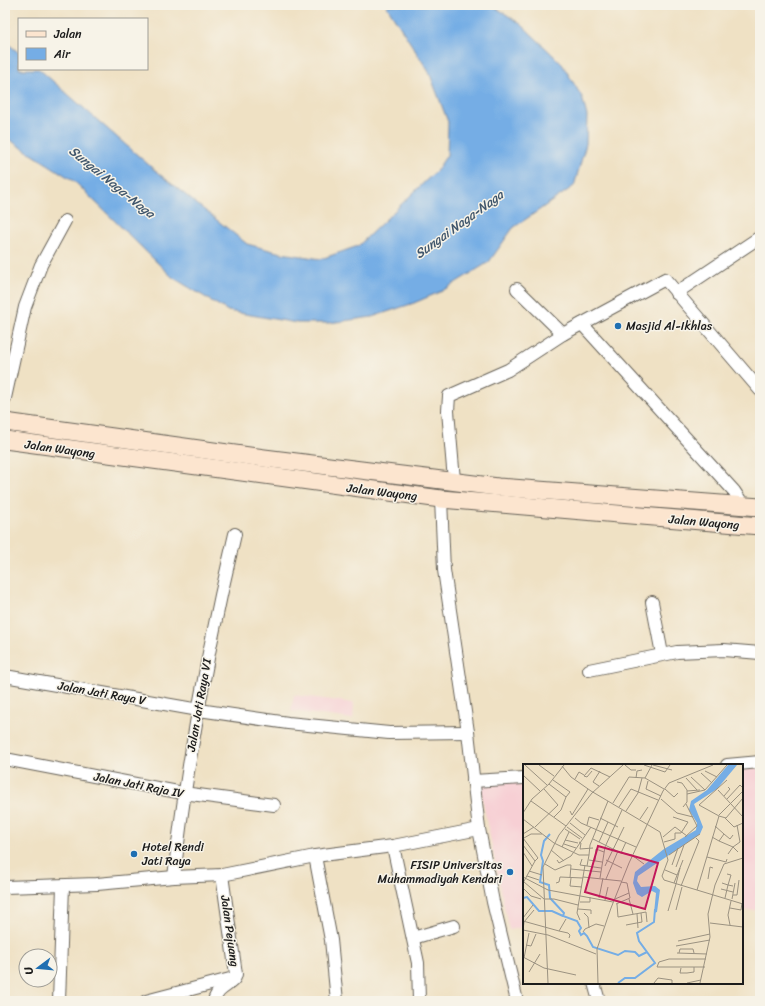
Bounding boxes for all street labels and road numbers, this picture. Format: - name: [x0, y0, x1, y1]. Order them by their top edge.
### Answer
- street label: Jalan Wayong: [22, 433, 97, 465]
- street label: Jalan Wayong: [344, 477, 419, 507]
- street label: Jalan Wayong: [667, 508, 740, 536]
- street label: Jalan Jati Raya VI: [180, 656, 218, 754]
- street label: Jalan Jati Raya V: [55, 674, 149, 712]
- street label: Jalan Jati Raja IV: [91, 765, 187, 805]
- street label: Jalan Pejuang: [214, 893, 246, 968]

